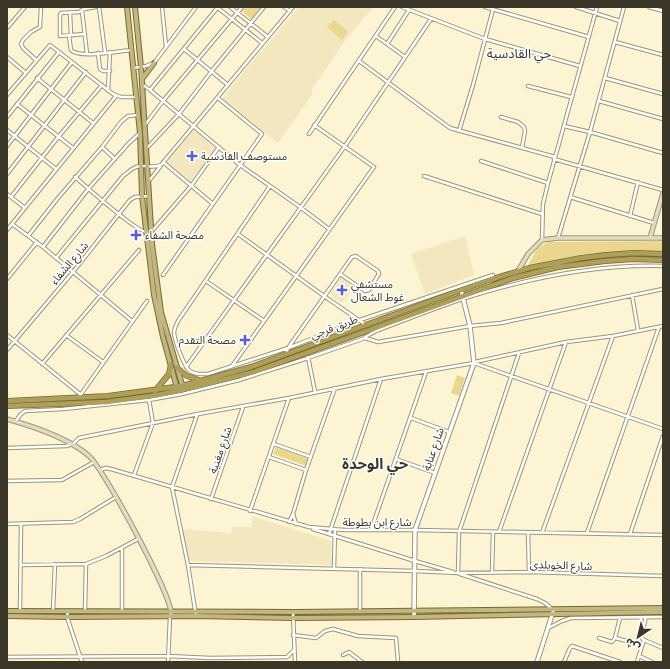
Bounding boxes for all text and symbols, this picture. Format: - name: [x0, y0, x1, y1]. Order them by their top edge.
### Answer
- district label: حي القادسية: [487, 46, 552, 64]
- marker: مستوصف القادسية: [186, 150, 198, 162]
- place label: مستوصف القادسية: [201, 150, 288, 163]
- marker: مصحة الشفاء: [130, 229, 142, 241]
- place label: مصحة الشفاء: [145, 229, 204, 242]
- street label: شارع الشفاء: [48, 239, 92, 288]
- place label: مستشفي غوط الشعال: [351, 278, 405, 304]
- marker: مستشفي غوط الشعال: [336, 284, 348, 296]
- street label: طريق قرجي: [309, 313, 361, 344]
- place label: مصحة التقدم: [179, 334, 236, 348]
- marker: مصحة التقدم: [239, 334, 251, 346]
- street label: شارع مغنية: [206, 425, 236, 476]
- street label: شارع عنابة: [420, 426, 448, 473]
- district label: حي الوحدة: [342, 455, 409, 475]
- street label: شارع ابن بطوطة: [343, 516, 412, 530]
- street label: شارع الخويلدى: [530, 558, 593, 574]
- north arrow: [618, 617, 658, 657]
- text: ش: [623, 635, 642, 654]

